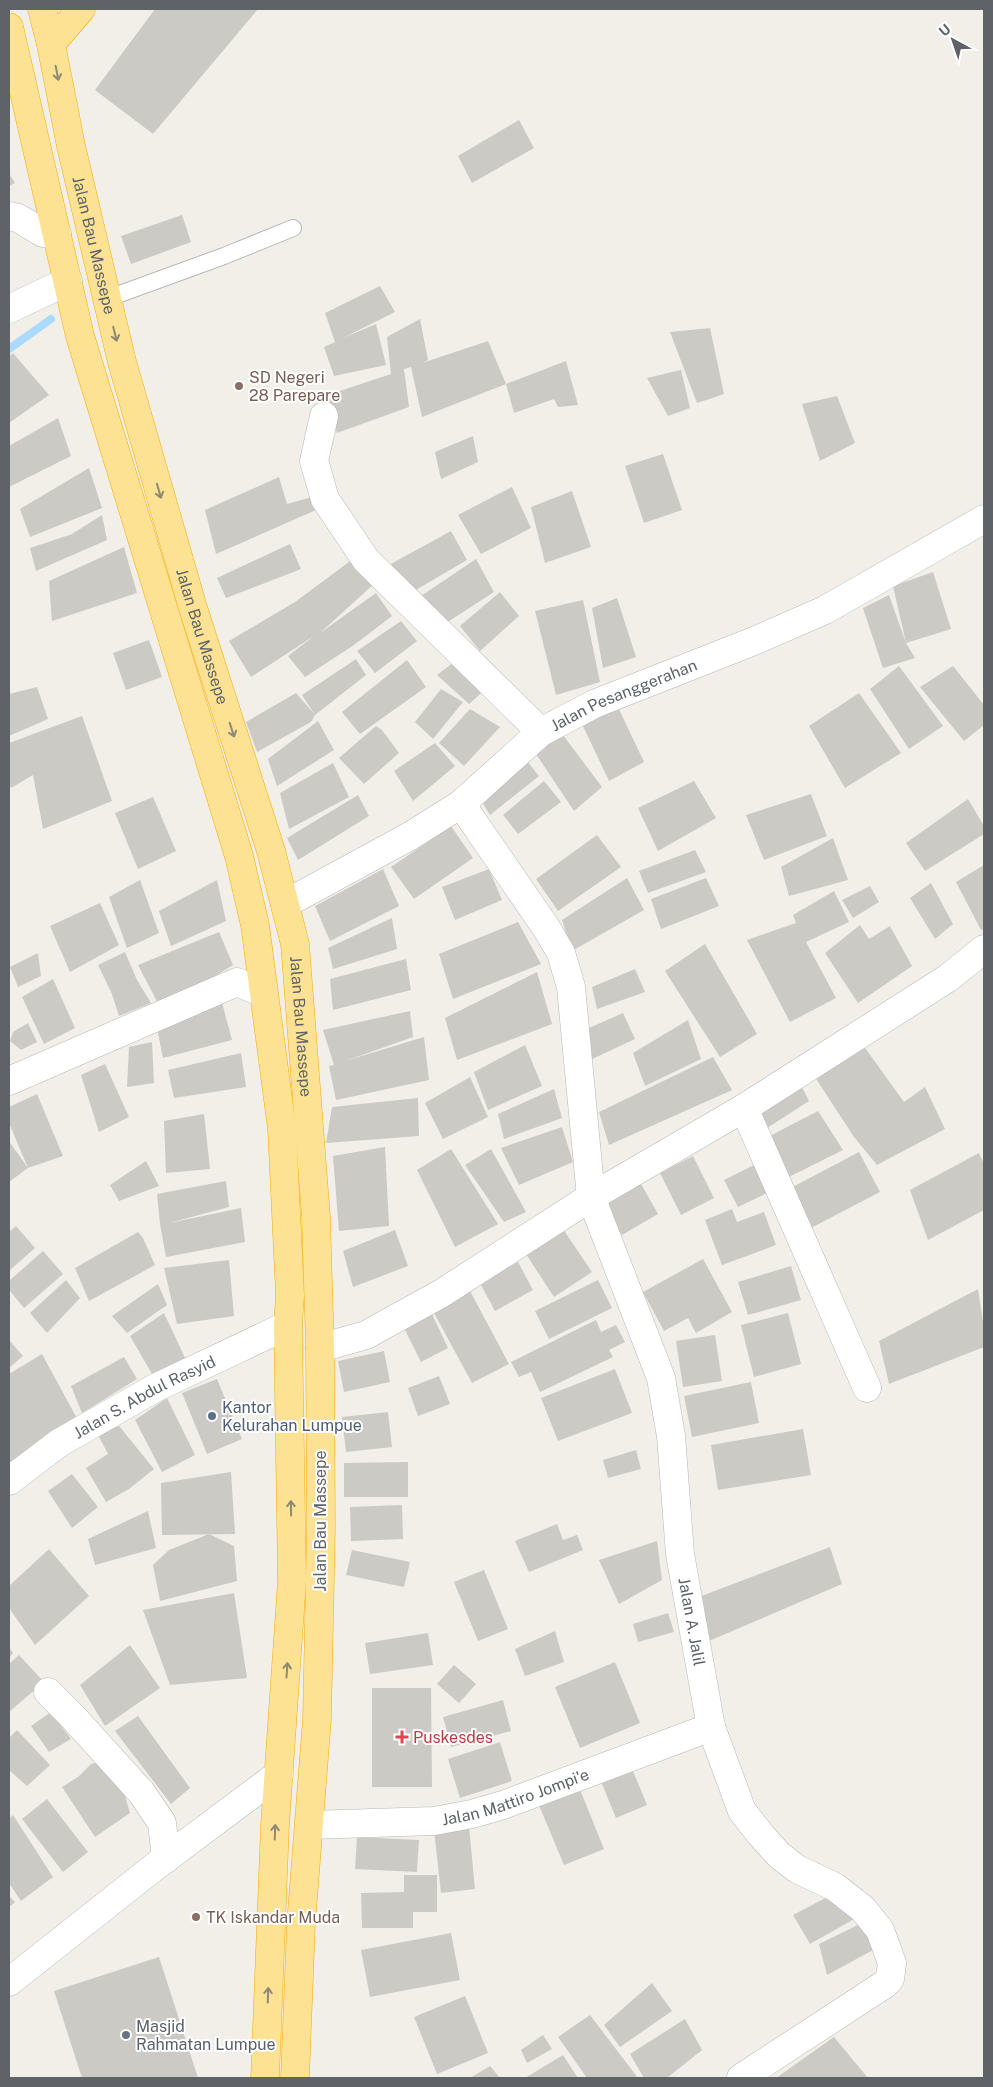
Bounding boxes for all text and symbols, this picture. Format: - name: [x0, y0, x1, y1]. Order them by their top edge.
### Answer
- north arrow: [928, 15, 978, 65]
- text: U: [936, 21, 954, 39]
- one-way arrow: [52, 65, 62, 81]
- street label: Jalan Bau Massepe: [69, 174, 120, 316]
- one-way arrow: [111, 326, 120, 342]
- place label: SD Negeri 28 Parepare: [249, 368, 340, 405]
- marker: SD Negeri 28 Parepare: [233, 380, 245, 392]
- one-way arrow: [155, 482, 164, 498]
- street label: Jalan Bau Massepe: [173, 566, 233, 707]
- street label: Jalan Pesanggerahan: [547, 655, 700, 735]
- one-way arrow: [228, 721, 237, 737]
- street label: Jalan Bau Massepe: [286, 955, 316, 1098]
- street label: Jalan S. Abdul Rasyid: [70, 1351, 218, 1442]
- place label: Kantor Kelurahan Lumpue: [222, 1398, 362, 1435]
- marker: Kantor Kelurahan Lumpue: [206, 1410, 218, 1422]
- street label: Jalan Bau Massepe: [311, 1450, 330, 1592]
- one-way arrow: [287, 1500, 296, 1516]
- street label: Jalan A. Jalil: [675, 1576, 709, 1668]
- one-way arrow: [282, 1662, 291, 1678]
- place label: Puskesdes: [413, 1728, 493, 1747]
- marker: Puskesdes: [395, 1730, 409, 1744]
- street label: Jalan Mattiro Jompi'e: [440, 1764, 591, 1829]
- one-way arrow: [270, 1824, 280, 1840]
- place label: TK Iskandar Muda: [206, 1908, 340, 1927]
- marker: TK Iskandar Muda: [190, 1911, 202, 1923]
- one-way arrow: [264, 1987, 273, 2003]
- place label: Masjid Rahmatan Lumpue: [136, 2017, 276, 2054]
- marker: Masjid Rahmatan Lumpue: [120, 2029, 132, 2041]

